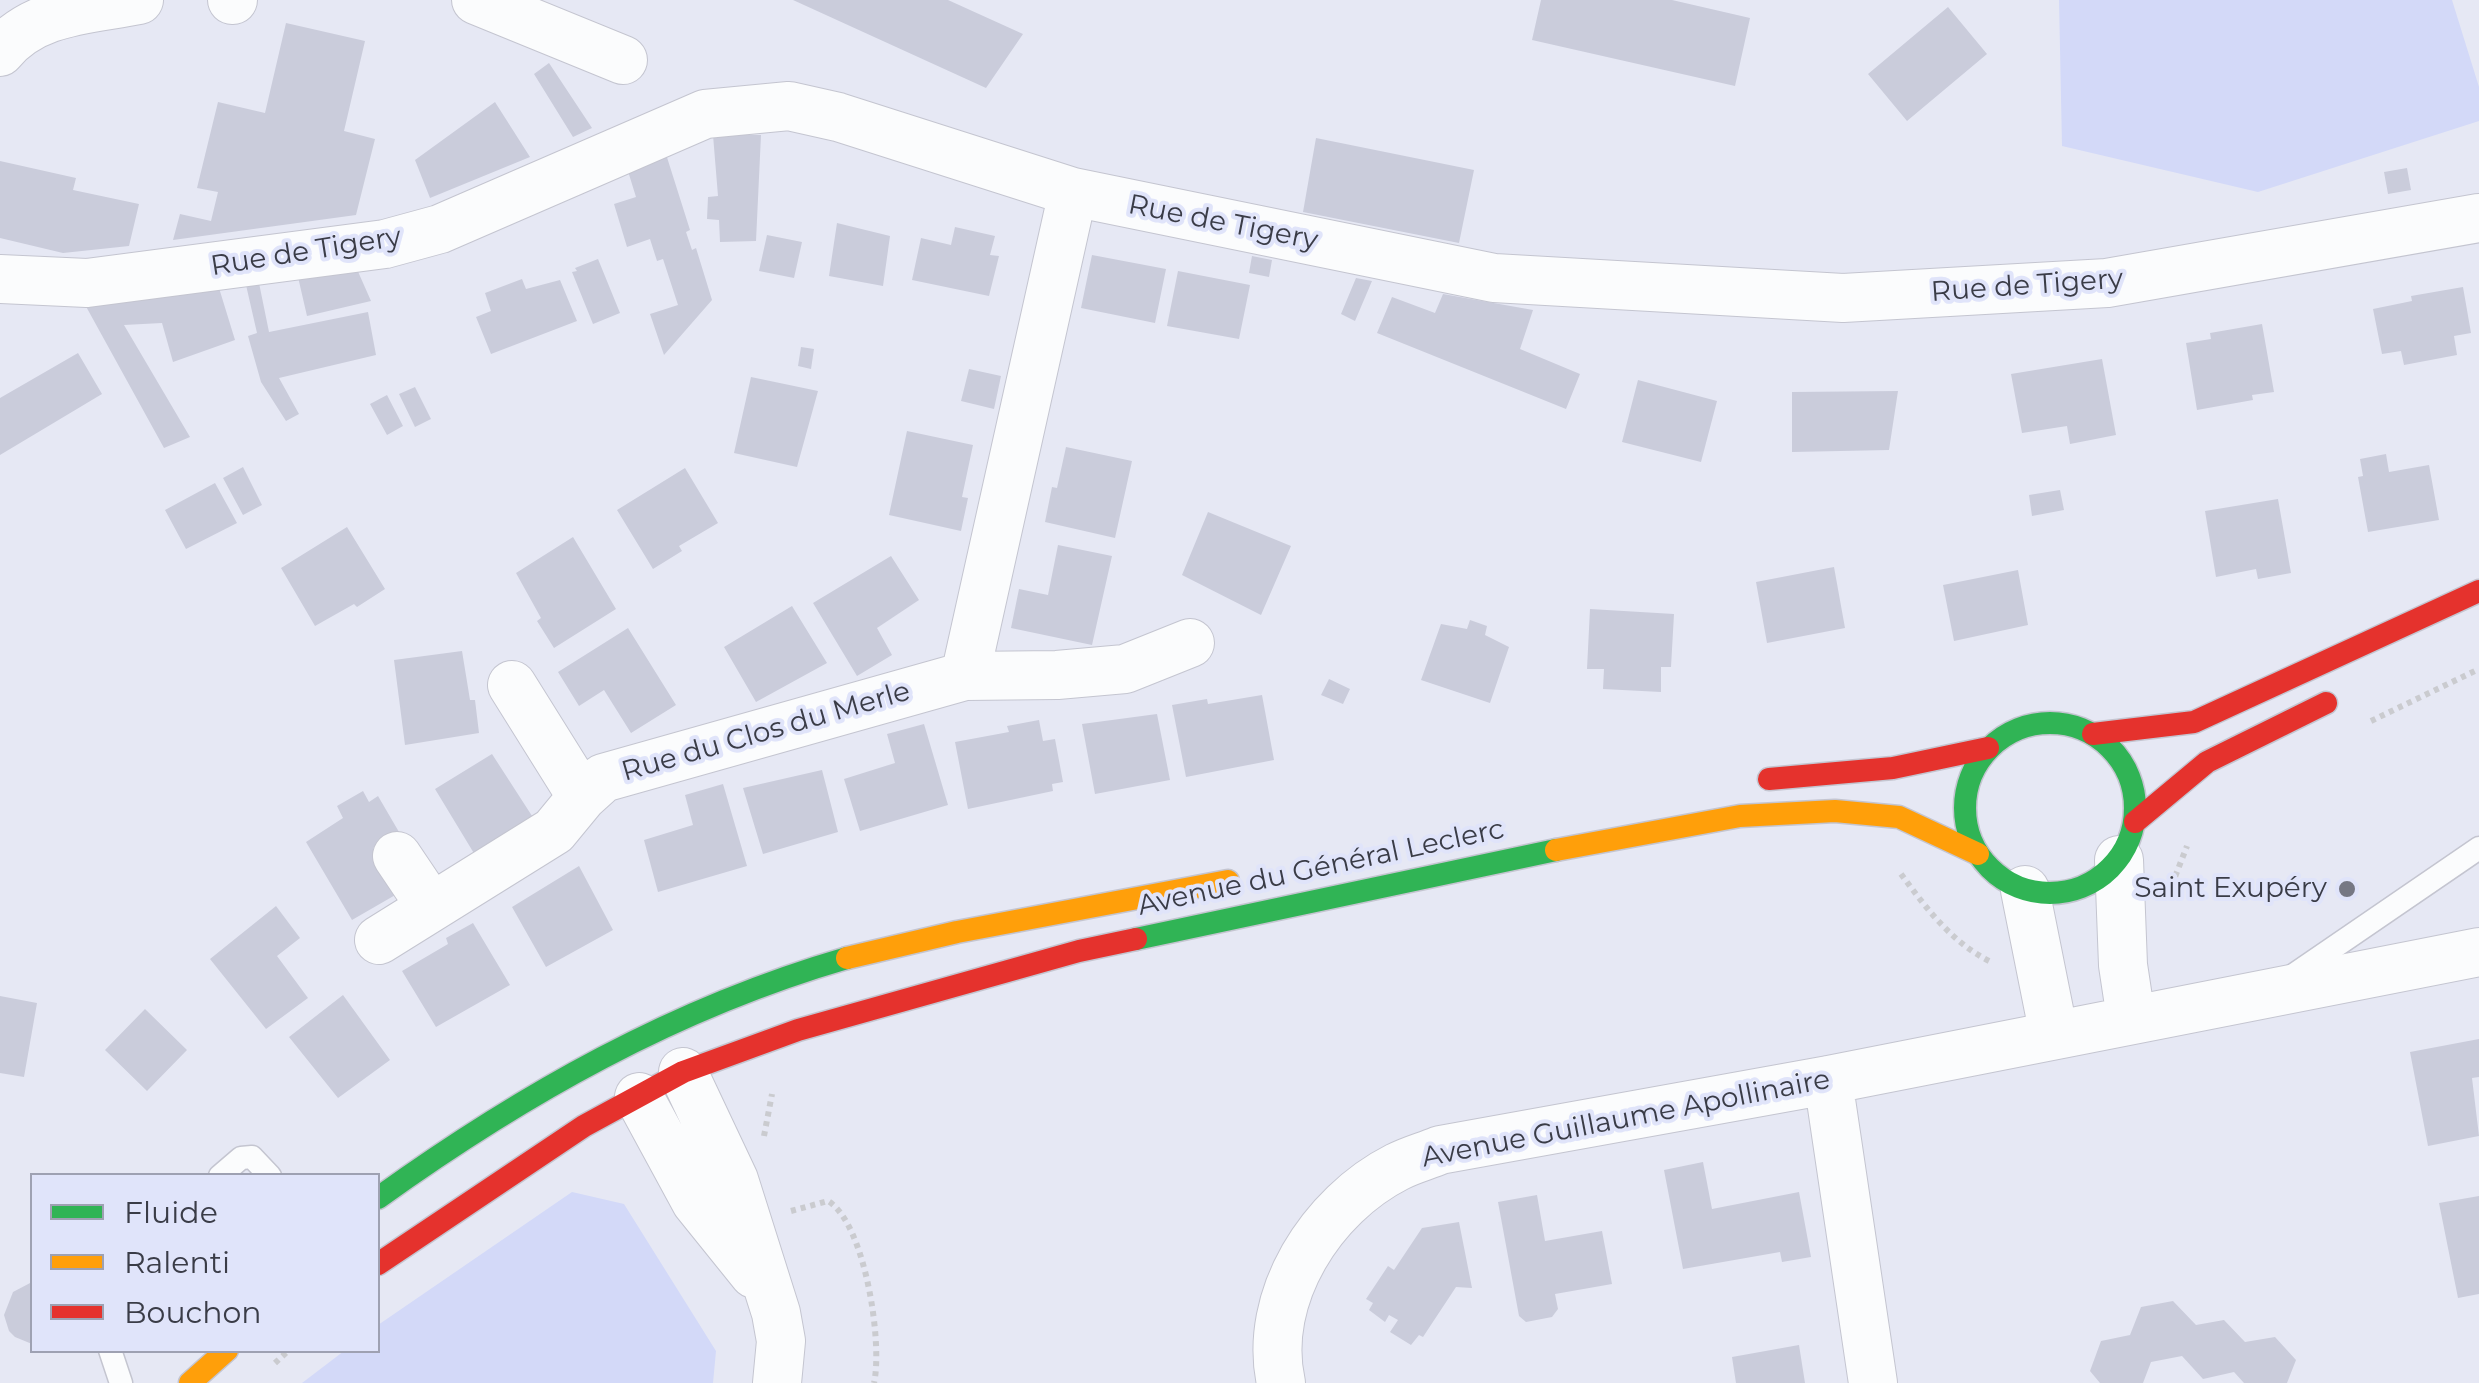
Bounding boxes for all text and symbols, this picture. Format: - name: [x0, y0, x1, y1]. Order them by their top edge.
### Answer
- street label: Rue de Tigery: [1125, 188, 1321, 258]
- street label: Rue de Tigery: [208, 220, 404, 284]
- street label: Rue de Tigery: [1930, 263, 2124, 309]
- street label: Rue du Clos du Merle: [618, 675, 914, 789]
- street label: Avenue du Général Leclerc: [1135, 813, 1507, 923]
- place label: Saint Exupéry: [2134, 872, 2327, 906]
- marker: Saint Exupéry: [2336, 878, 2358, 900]
- street label: Avenue Guillaume Apollinaire: [1419, 1063, 1833, 1175]
- legend: [30, 1173, 380, 1353]
- text: Fluide: [124, 1194, 218, 1231]
- text: Ralenti: [124, 1244, 230, 1281]
- text: Bouchon: [124, 1294, 262, 1331]

